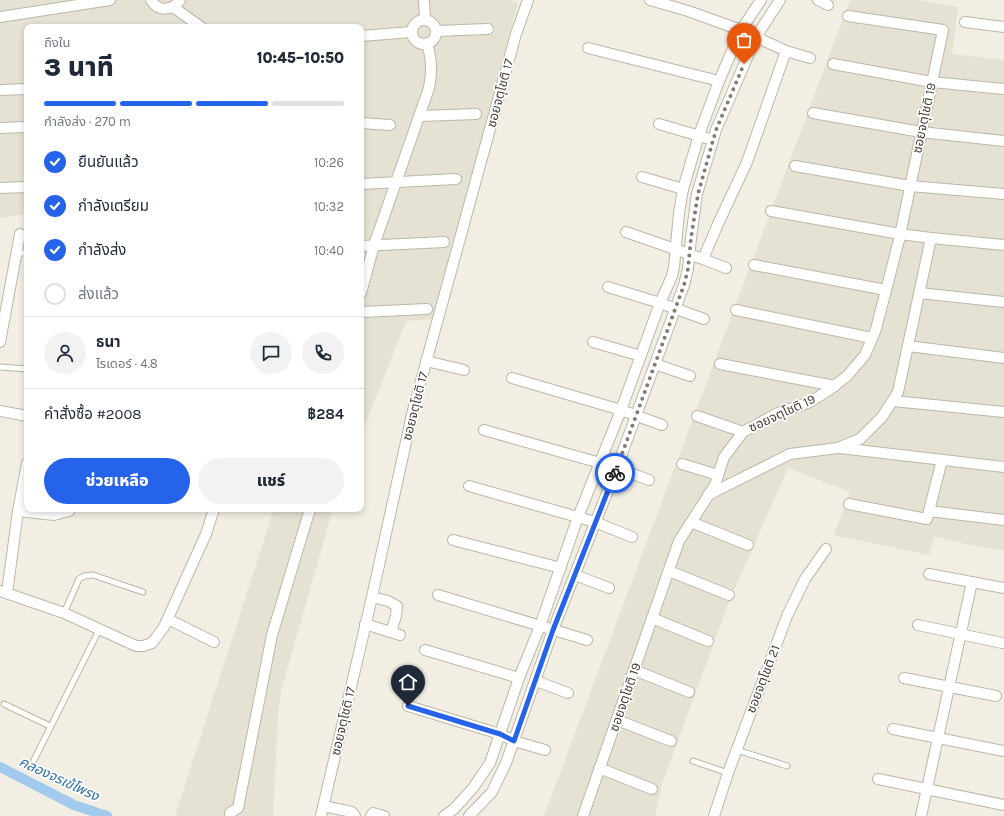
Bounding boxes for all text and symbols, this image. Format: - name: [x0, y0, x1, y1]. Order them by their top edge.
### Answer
- pin: [727, 23, 761, 64]
- icon: bag: [733, 29, 755, 51]
- text: ถึงใน: [44, 35, 70, 50]
- text: 10:45–10:50: [257, 49, 344, 67]
- text: 3 นาที: [44, 52, 114, 83]
- street label: ซอยจตุโชติ 17: [484, 57, 516, 129]
- street label: ซอยจตุโชติ 19: [909, 81, 939, 155]
- text: กำลังส่ง · 270 m: [44, 114, 131, 129]
- icon: check: [44, 151, 66, 173]
- text: ยืนยันแล้ว: [78, 153, 139, 171]
- text: 10:26: [314, 155, 344, 170]
- icon: check: [44, 195, 66, 217]
- text: กำลังเตรียม: [78, 197, 149, 215]
- text: 10:32: [314, 199, 344, 214]
- icon: check: [44, 239, 66, 261]
- text: กำลังส่ง: [78, 241, 126, 259]
- text: 10:40: [314, 243, 344, 258]
- text: ส่งแล้ว: [78, 285, 119, 303]
- button: person: [44, 332, 86, 374]
- button: chat: [250, 332, 292, 374]
- button: phone: [302, 332, 344, 374]
- text: ธนา: [96, 333, 121, 351]
- text: ไรเดอร์ · 4.8: [96, 356, 158, 371]
- street label: ซอยจตุโชติ 17: [399, 370, 431, 442]
- street label: ซอยจตุโชติ 19: [746, 391, 818, 435]
- text: คำสั่งซื้อ #2008: [44, 405, 142, 423]
- text: ฿284: [308, 405, 344, 423]
- courier: [595, 453, 635, 493]
- button: ช่วยเหลือ: [44, 458, 190, 504]
- button: แชร์: [198, 458, 344, 504]
- icon: bike: [604, 462, 626, 484]
- street label: ซอยจตุโชติ 21: [743, 643, 783, 715]
- street label: ซอยจตุโชติ 19: [606, 661, 644, 733]
- pin: [391, 665, 425, 706]
- icon: home: [397, 671, 419, 693]
- street label: ซอยจตุโชติ 17: [328, 685, 358, 757]
- water label: คลองจรเข้โพรง: [16, 753, 103, 806]

